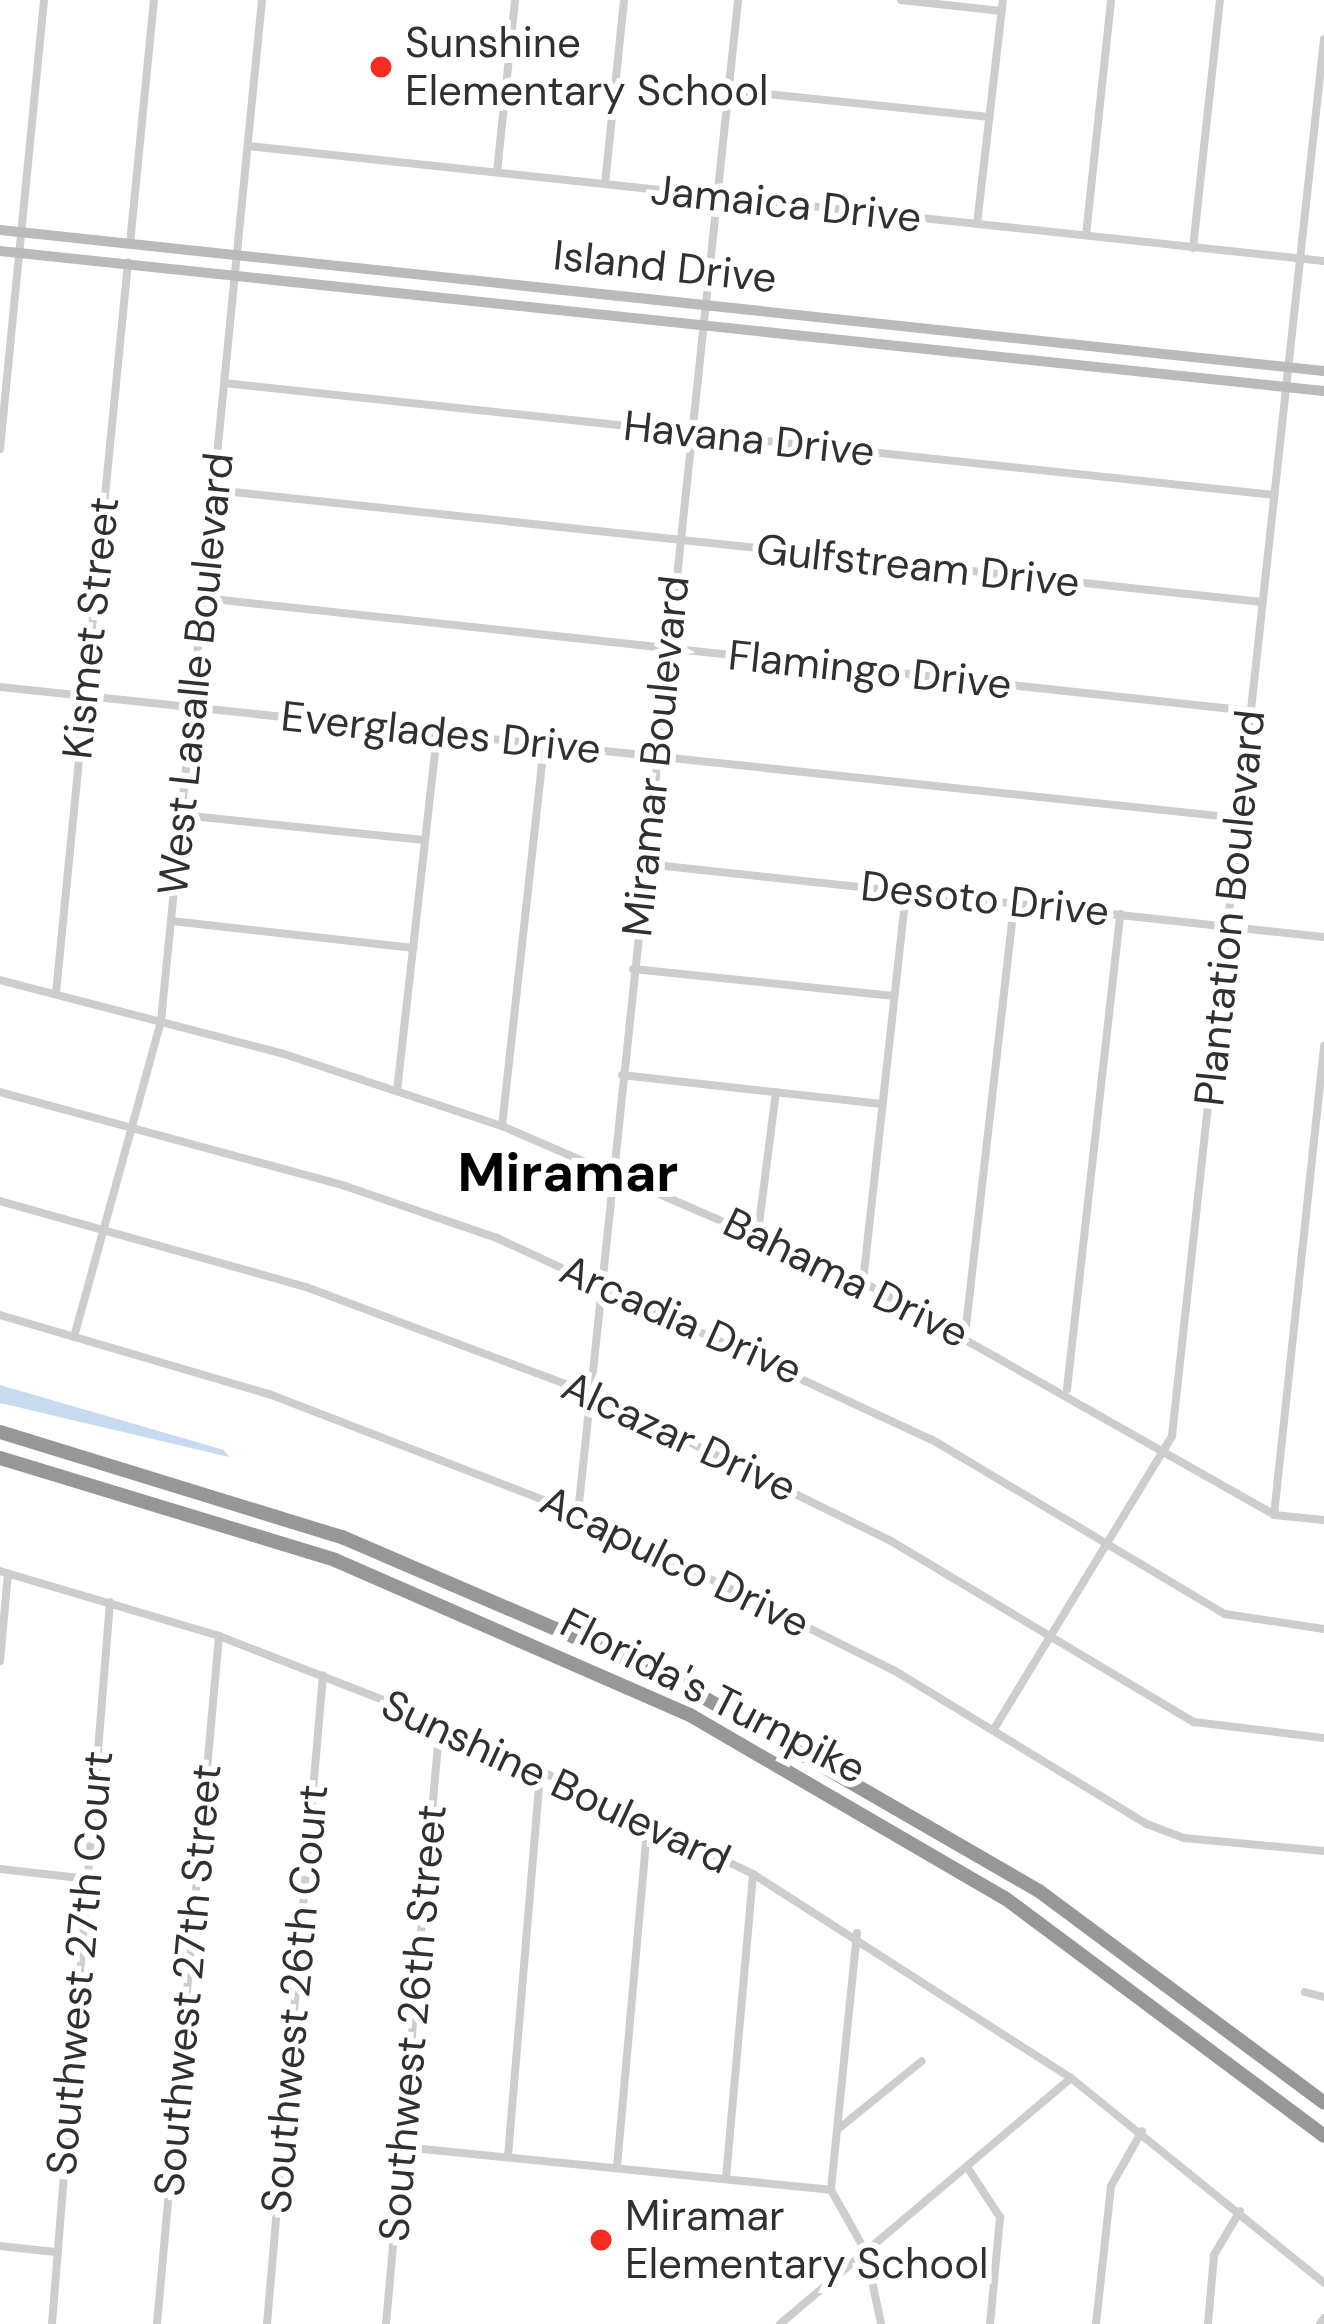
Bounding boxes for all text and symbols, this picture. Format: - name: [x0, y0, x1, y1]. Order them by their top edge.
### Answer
- place label: Sunshine Elementary School: [405, 18, 768, 116]
- marker: Sunshine Elementary School: [368, 54, 394, 80]
- street label: Jamaica Drive: [648, 165, 924, 243]
- street label: Island Drive: [551, 230, 779, 304]
- street label: Havana Drive: [621, 401, 877, 477]
- street label: West Lasalle Boulevard: [148, 450, 244, 898]
- street label: Kismet Street: [52, 495, 130, 761]
- street label: Gulfstream Drive: [754, 524, 1082, 608]
- street label: Miramar Boulevard: [612, 573, 700, 939]
- street label: Flamingo Drive: [726, 630, 1014, 710]
- street label: Everglades Drive: [279, 691, 603, 775]
- street label: Plantation Boulevard: [1184, 708, 1276, 1108]
- street label: Desoto Drive: [858, 861, 1112, 937]
- district label: Miramar: [458, 1141, 678, 1205]
- street label: Bahama Drive: [715, 1197, 977, 1359]
- street label: Arcadia Drive: [552, 1244, 810, 1396]
- street label: Alcazar Drive: [554, 1361, 804, 1513]
- street label: Acapulco Drive: [532, 1475, 818, 1649]
- street label: Florida's Turnpike: [552, 1597, 874, 1795]
- street label: Sunshine Boulevard: [374, 1679, 738, 1885]
- street label: Southwest 27th Court: [36, 1749, 124, 2177]
- street label: Southwest 27th Street: [144, 1762, 232, 2198]
- street label: Southwest 26th Court: [251, 1782, 339, 2216]
- street label: Southwest 26th Street: [369, 1803, 457, 2243]
- place label: Miramar Elementary School: [625, 2191, 988, 2290]
- marker: Miramar Elementary School: [588, 2227, 614, 2253]

